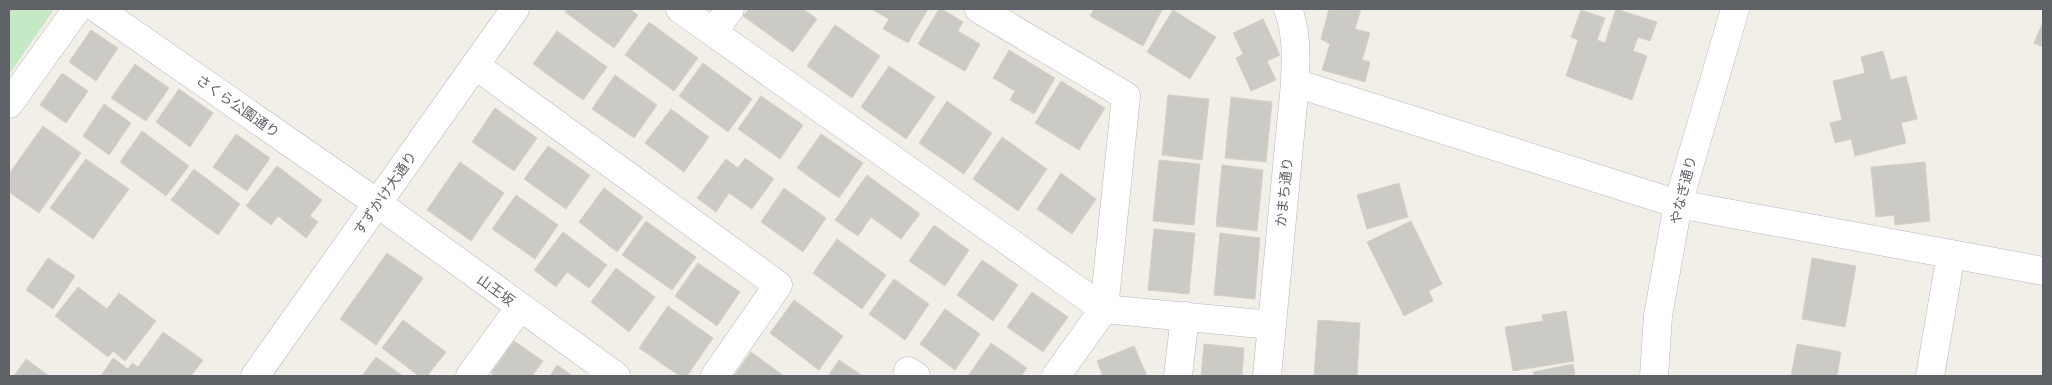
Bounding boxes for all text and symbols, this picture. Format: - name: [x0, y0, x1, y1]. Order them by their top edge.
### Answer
- street label: さくら公園通り: [193, 71, 283, 141]
- street label: すずかけ大通り: [350, 148, 420, 238]
- street label: やなぎ通り: [1667, 154, 1699, 226]
- street label: かまち通り: [1272, 156, 1296, 228]
- street label: 山王坂: [474, 271, 518, 309]

